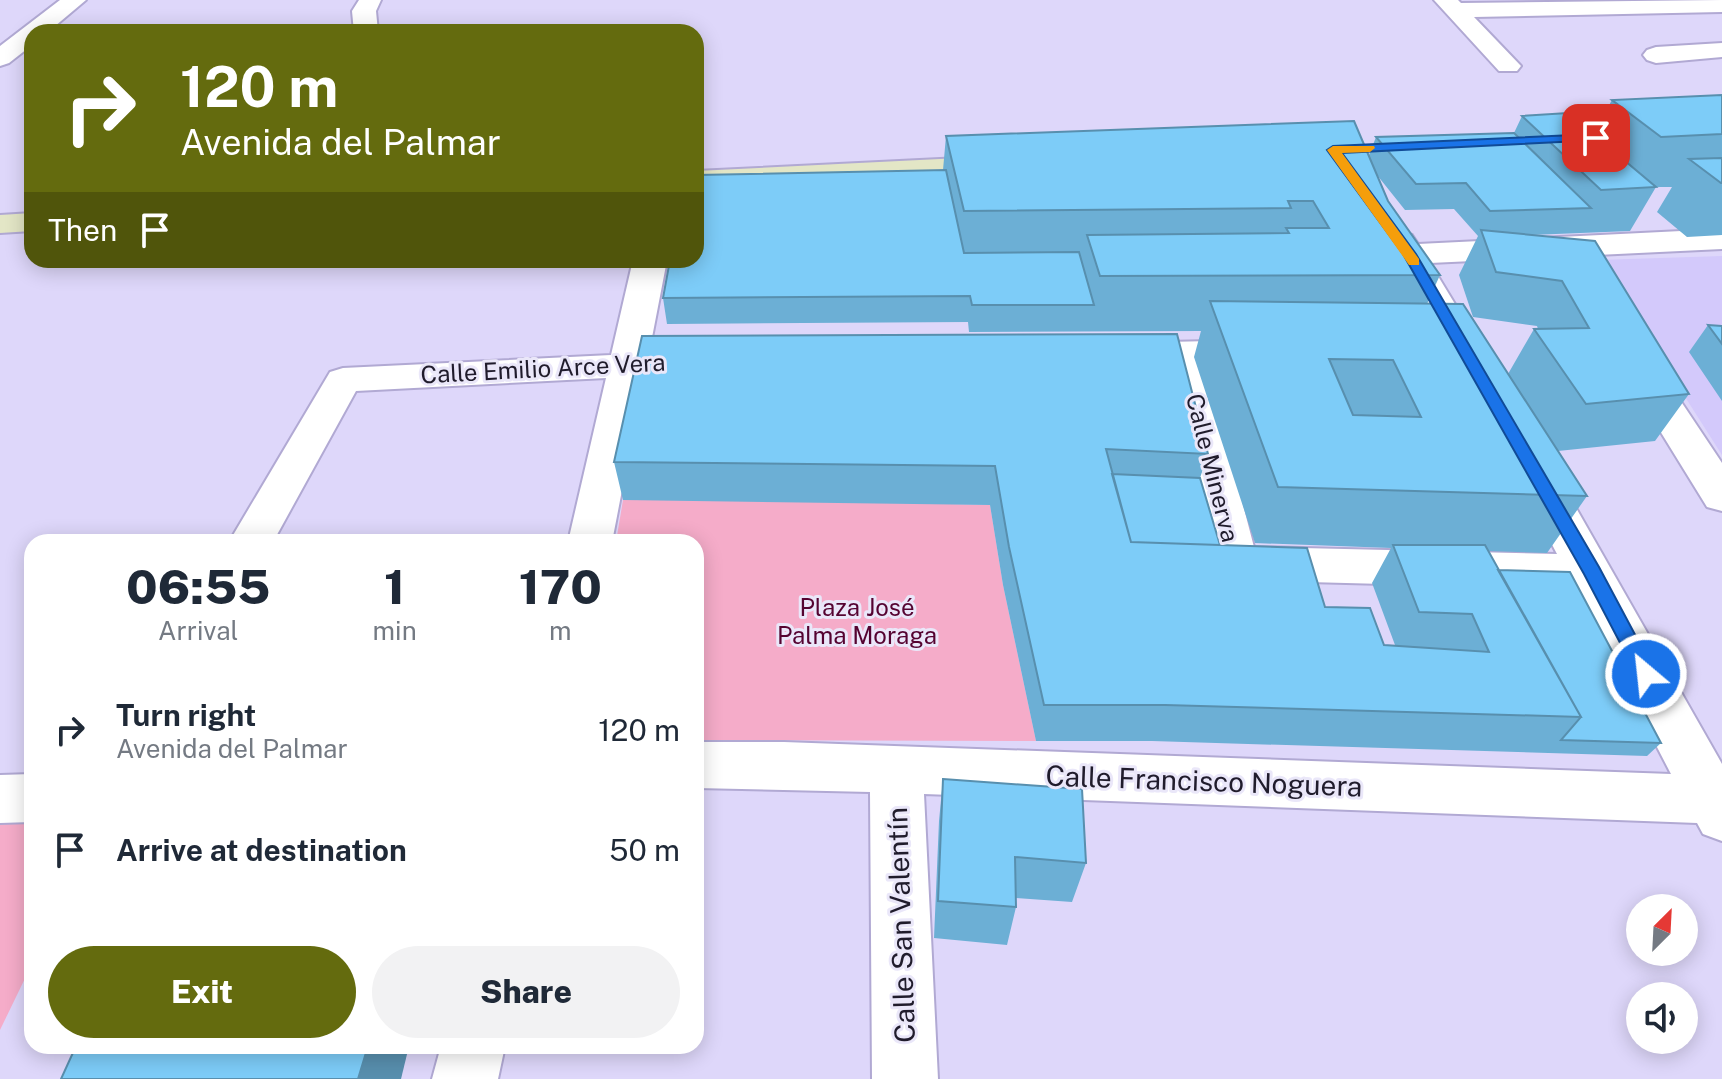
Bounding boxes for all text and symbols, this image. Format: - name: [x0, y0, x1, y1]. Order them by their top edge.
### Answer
- text: 120 m: [180, 54, 338, 120]
- icon: right: [48, 56, 152, 160]
- pin: [1562, 104, 1630, 172]
- icon: arrive: [1574, 116, 1618, 160]
- text: Avenida del Palmar: [180, 121, 501, 163]
- icon: arrive: [133, 208, 177, 252]
- text: Then: [48, 212, 117, 248]
- street label: Calle Emilio Arce Vera: [420, 348, 666, 388]
- street label: Calle Minerva: [1181, 391, 1245, 545]
- text: 06:55: [126, 558, 270, 615]
- text: 1: [384, 558, 405, 615]
- text: 170: [519, 558, 602, 615]
- park label: Plaza José Palma Moraga: [777, 593, 937, 649]
- text: Arrival: [158, 615, 238, 646]
- text: min: [373, 615, 417, 646]
- text: m: [549, 615, 572, 646]
- position arrow: [1604, 632, 1688, 716]
- text: Turn right: [116, 697, 256, 733]
- icon: right: [48, 708, 92, 752]
- text: 120 m: [598, 712, 680, 748]
- text: Avenida del Palmar: [116, 733, 348, 764]
- street label: Calle Francisco Noguera: [1045, 758, 1363, 803]
- street label: Calle San Valentín: [880, 807, 921, 1043]
- icon: arrive: [48, 828, 92, 872]
- text: Arrive at destination: [116, 832, 407, 868]
- text: 50 m: [609, 832, 680, 868]
- north arrow: [1626, 894, 1698, 966]
- map controls: [1626, 894, 1698, 1054]
- button: Exit: [48, 946, 356, 1038]
- button: Share: [372, 946, 680, 1038]
- button: sound: [1626, 982, 1698, 1054]

